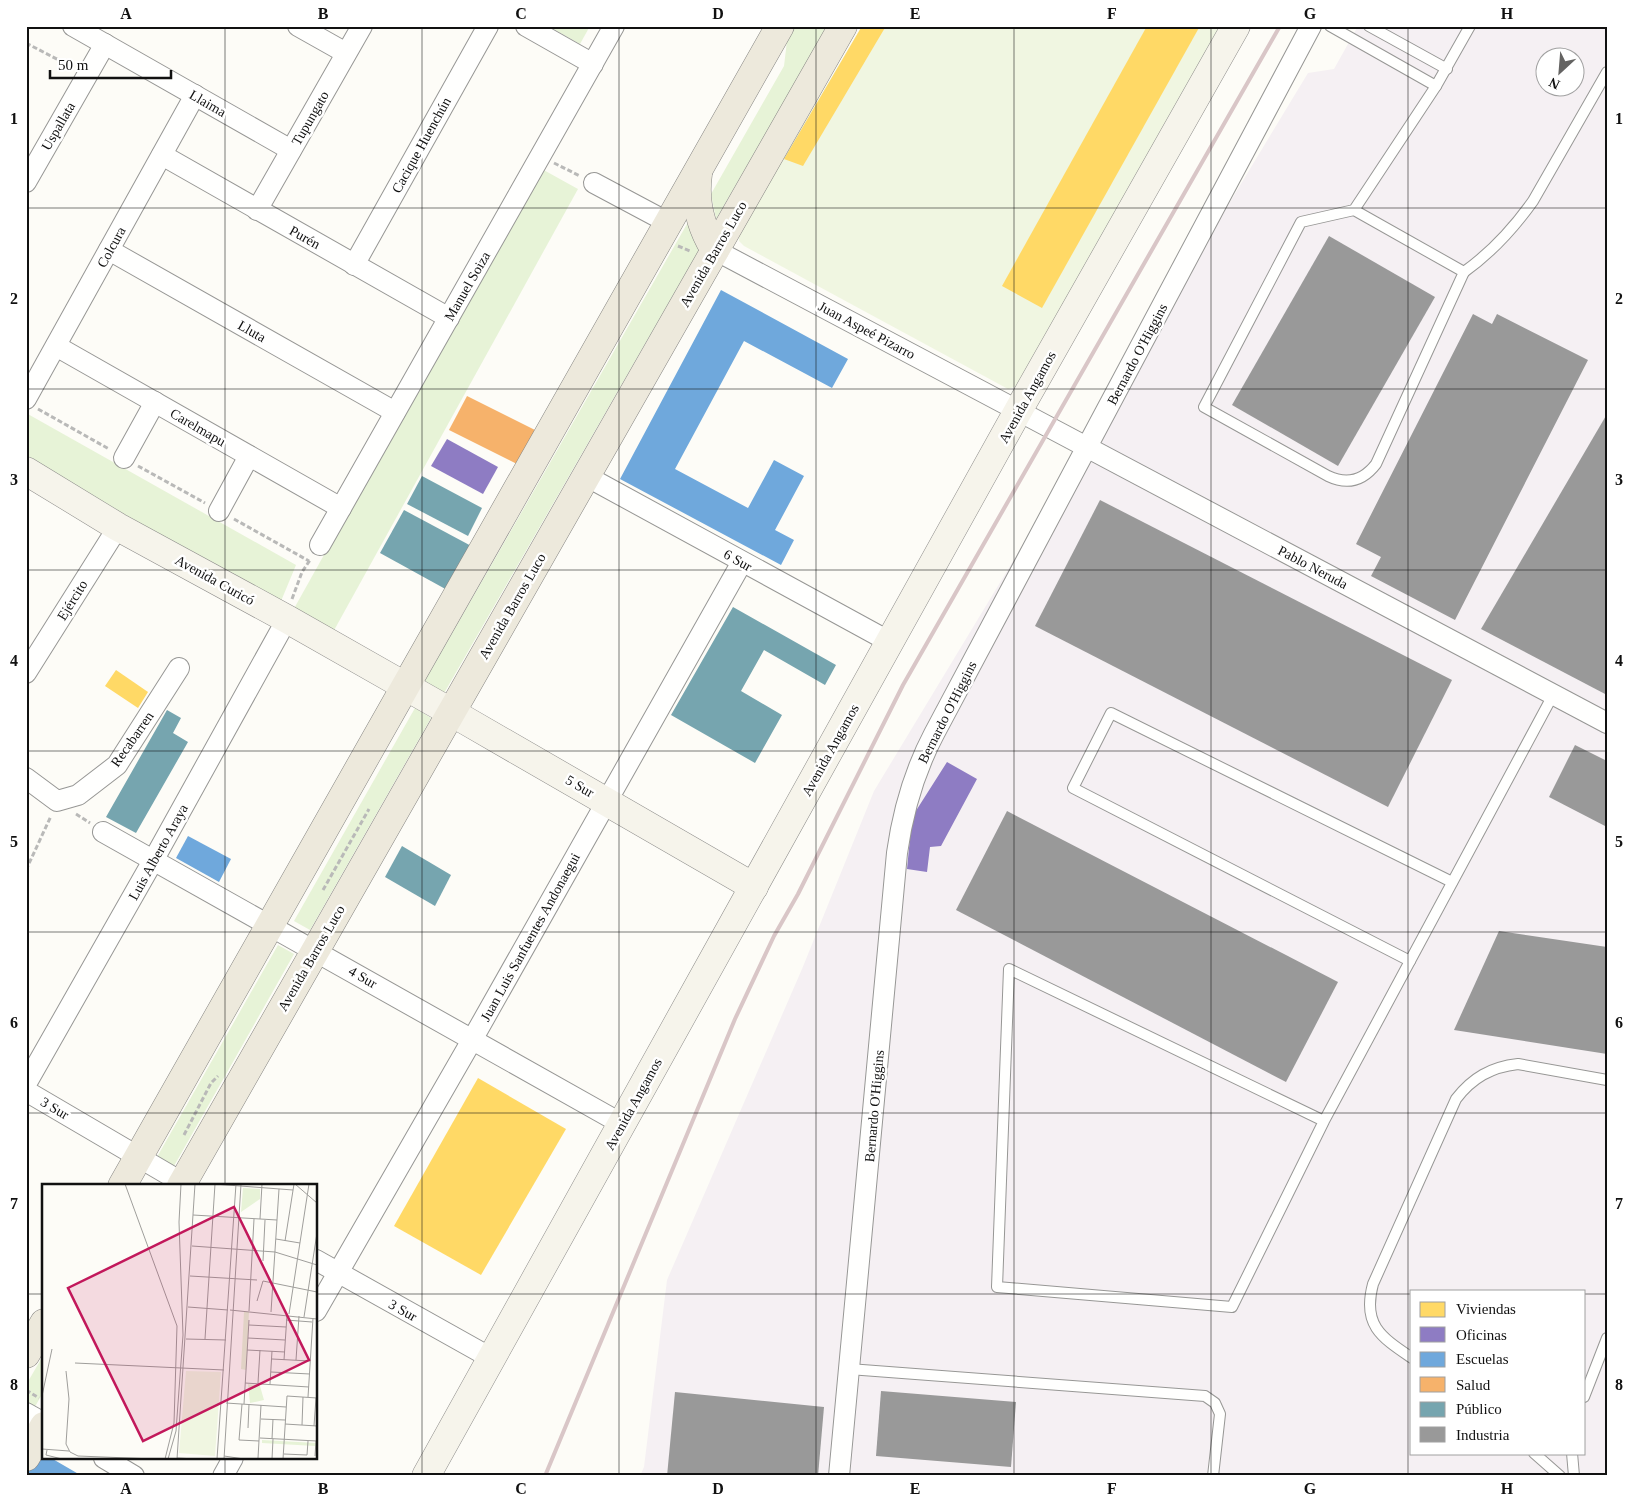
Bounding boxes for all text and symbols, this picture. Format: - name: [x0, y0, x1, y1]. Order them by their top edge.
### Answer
- text: A: [120, 5, 132, 22]
- text: B: [318, 5, 329, 22]
- text: C: [515, 5, 527, 22]
- text: D: [712, 5, 724, 22]
- text: E: [910, 5, 920, 22]
- text: F: [1107, 5, 1117, 22]
- text: G: [1304, 5, 1317, 22]
- text: H: [1501, 5, 1514, 22]
- scale bar: [50, 48, 171, 80]
- north arrow: [1536, 48, 1586, 98]
- text: 50 m: [58, 57, 89, 73]
- text: N: [1547, 74, 1562, 92]
- street label: Llaima: [187, 87, 229, 120]
- street label: Tupungato: [289, 88, 332, 148]
- street label: Cacique Huenchún: [389, 95, 454, 196]
- street label: Uspallata: [39, 99, 79, 153]
- text: 1: [10, 110, 18, 127]
- text: 1: [1615, 110, 1623, 127]
- street label: Avenida Barros Luco: [677, 199, 750, 310]
- street label: Purén: [287, 223, 323, 252]
- street label: Colcura: [94, 224, 129, 270]
- street label: Manuel Soiza: [442, 248, 494, 324]
- text: 2: [10, 290, 18, 307]
- text: 2: [1615, 290, 1623, 307]
- street label: Juan Aspeé Pizarro: [816, 299, 918, 362]
- street label: Bernardo O'Higgins: [1104, 301, 1170, 407]
- street label: Lluta: [235, 318, 269, 346]
- street label: Avenida Angamos: [996, 349, 1059, 446]
- street label: Carelmapu: [167, 406, 228, 449]
- text: 3: [10, 471, 18, 488]
- text: 3: [1615, 471, 1623, 488]
- street label: Pablo Neruda: [1275, 543, 1351, 592]
- street label: 6 Sur: [721, 547, 755, 574]
- street label: Avenida Barros Luco: [476, 551, 549, 662]
- street label: Avenida Curicó: [173, 553, 257, 608]
- street label: Ejército: [54, 578, 91, 623]
- text: 4: [10, 652, 18, 669]
- text: 4: [1615, 652, 1623, 669]
- street label: Bernardo O'Higgins: [915, 659, 980, 766]
- street label: Avenida Angamos: [799, 702, 862, 799]
- street label: Recabarren: [108, 709, 157, 770]
- street label: 5 Sur: [563, 772, 597, 801]
- street label: Luis Alberto Araya: [126, 801, 191, 903]
- text: 5: [10, 833, 18, 850]
- text: 5: [1615, 833, 1623, 850]
- street label: Juan Luis Sanfuentes Andonaegui: [478, 850, 583, 1024]
- street label: Avenida Barros Luco: [275, 903, 348, 1014]
- street label: 4 Sur: [346, 963, 380, 992]
- text: 6: [10, 1014, 18, 1031]
- text: 6: [1615, 1014, 1623, 1031]
- street label: Bernardo O'Higgins: [862, 1049, 887, 1163]
- street label: Avenida Angamos: [602, 1056, 665, 1153]
- street label: 3 Sur: [38, 1094, 72, 1123]
- inset map: [42, 1184, 318, 1460]
- text: 7: [10, 1195, 18, 1212]
- text: 7: [1615, 1195, 1623, 1212]
- legend: [1410, 1290, 1586, 1454]
- street label: 3 Sur: [386, 1297, 420, 1324]
- text: Viviendas: [1456, 1301, 1516, 1317]
- text: Oficinas: [1456, 1327, 1507, 1343]
- text: Escuelas: [1456, 1351, 1509, 1367]
- text: 8: [10, 1376, 18, 1393]
- text: 8: [1615, 1376, 1623, 1393]
- text: Salud: [1456, 1377, 1491, 1393]
- text: Público: [1456, 1401, 1502, 1417]
- text: Industria: [1456, 1427, 1510, 1443]
- text: A: [120, 1480, 132, 1497]
- text: B: [318, 1480, 329, 1497]
- text: C: [515, 1480, 527, 1497]
- text: D: [712, 1480, 724, 1497]
- text: E: [910, 1480, 920, 1497]
- text: F: [1107, 1480, 1117, 1497]
- text: G: [1304, 1480, 1317, 1497]
- text: H: [1501, 1480, 1514, 1497]

